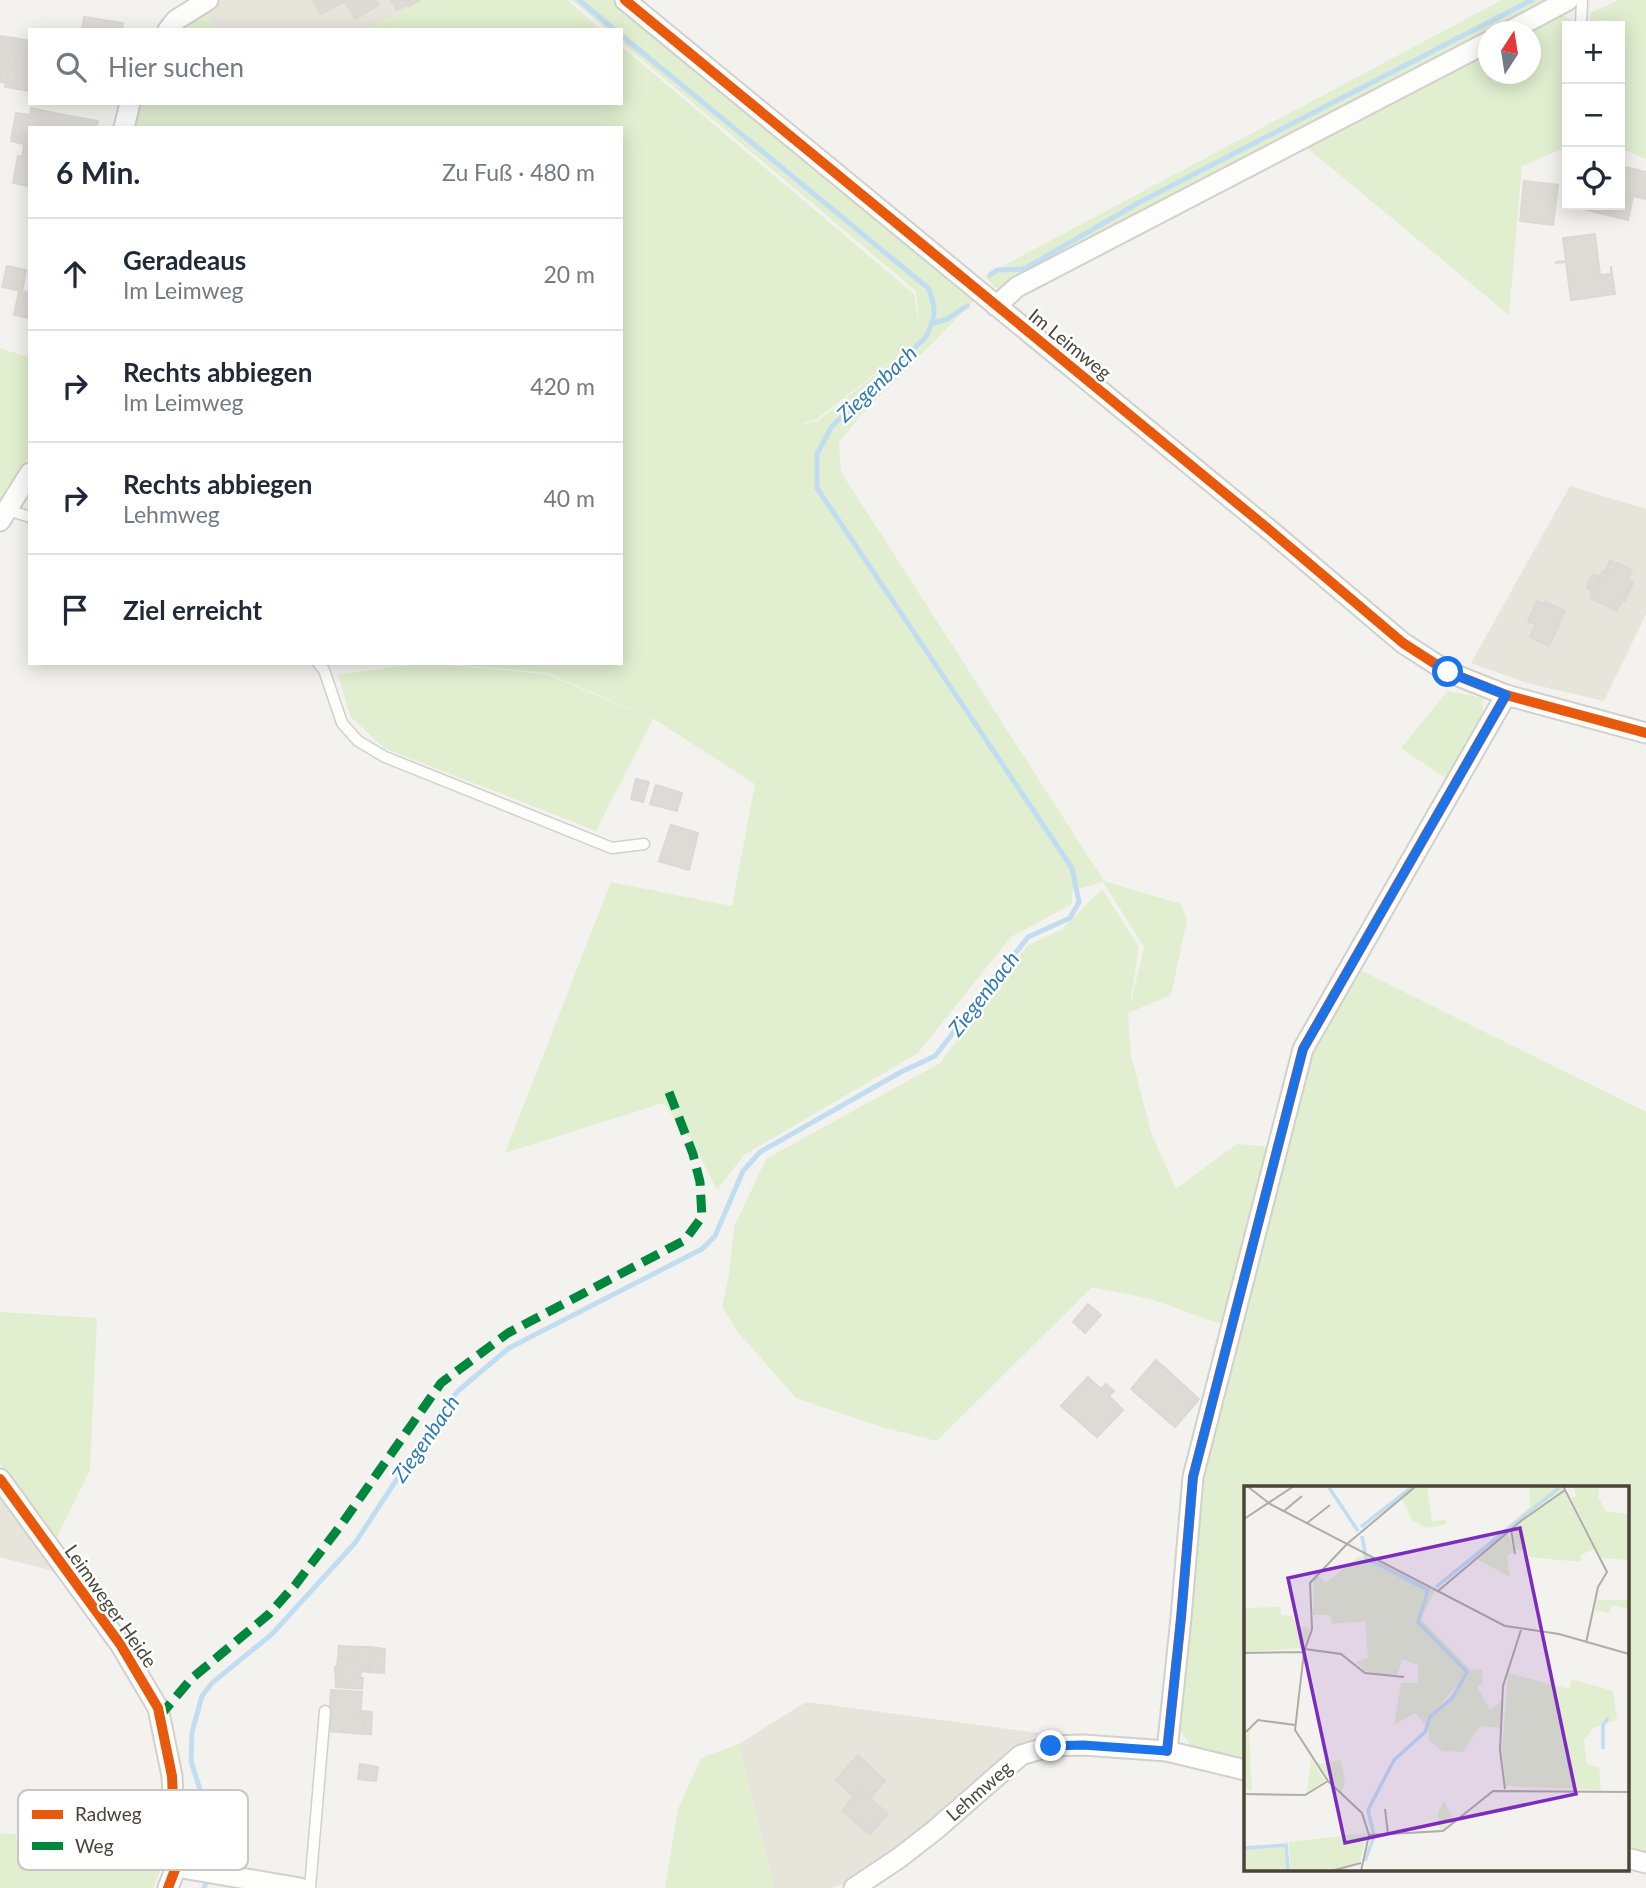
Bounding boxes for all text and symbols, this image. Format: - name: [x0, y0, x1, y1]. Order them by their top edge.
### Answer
- north arrow: [1478, 21, 1541, 84]
- map controls: [1562, 21, 1625, 210]
- button: +: [1562, 21, 1625, 84]
- search box: [28, 28, 623, 105]
- icon: search: [52, 48, 90, 86]
- text: Hier suchen: [108, 51, 244, 83]
- button: −: [1562, 84, 1625, 147]
- button: locate: [1562, 147, 1625, 210]
- text: 6 Min.: [56, 154, 141, 190]
- text: Zu Fuß · 480 m: [442, 158, 595, 186]
- text: Geradeaus: [123, 244, 246, 276]
- icon: ahead: [56, 255, 94, 293]
- text: 20 m: [544, 260, 595, 288]
- text: Im Leimweg: [123, 276, 244, 304]
- street label: Im Leimweg: [1024, 303, 1116, 384]
- water label: Ziegenbach: [830, 340, 921, 427]
- text: Rechts abbiegen: [123, 356, 312, 388]
- icon: right: [56, 367, 94, 405]
- text: 420 m: [530, 372, 595, 400]
- text: Im Leimweg: [123, 388, 244, 416]
- text: Rechts abbiegen: [123, 468, 312, 500]
- icon: right: [56, 479, 94, 517]
- text: 40 m: [544, 484, 595, 512]
- text: Lehmweg: [123, 500, 220, 528]
- icon: arrive: [56, 591, 94, 629]
- text: Ziel erreicht: [123, 594, 262, 626]
- route start: [1432, 656, 1463, 687]
- water label: Ziegenbach: [942, 946, 1023, 1041]
- water label: Ziegenbach: [385, 1390, 464, 1487]
- inset map: [1244, 1486, 1628, 1870]
- street label: Leimweger Heide: [60, 1540, 162, 1672]
- route end: [1035, 1730, 1066, 1761]
- street label: Lehmweg: [941, 1756, 1016, 1826]
- legend: [18, 1790, 248, 1870]
- text: Radweg: [75, 1802, 142, 1825]
- text: Weg: [75, 1834, 114, 1857]

